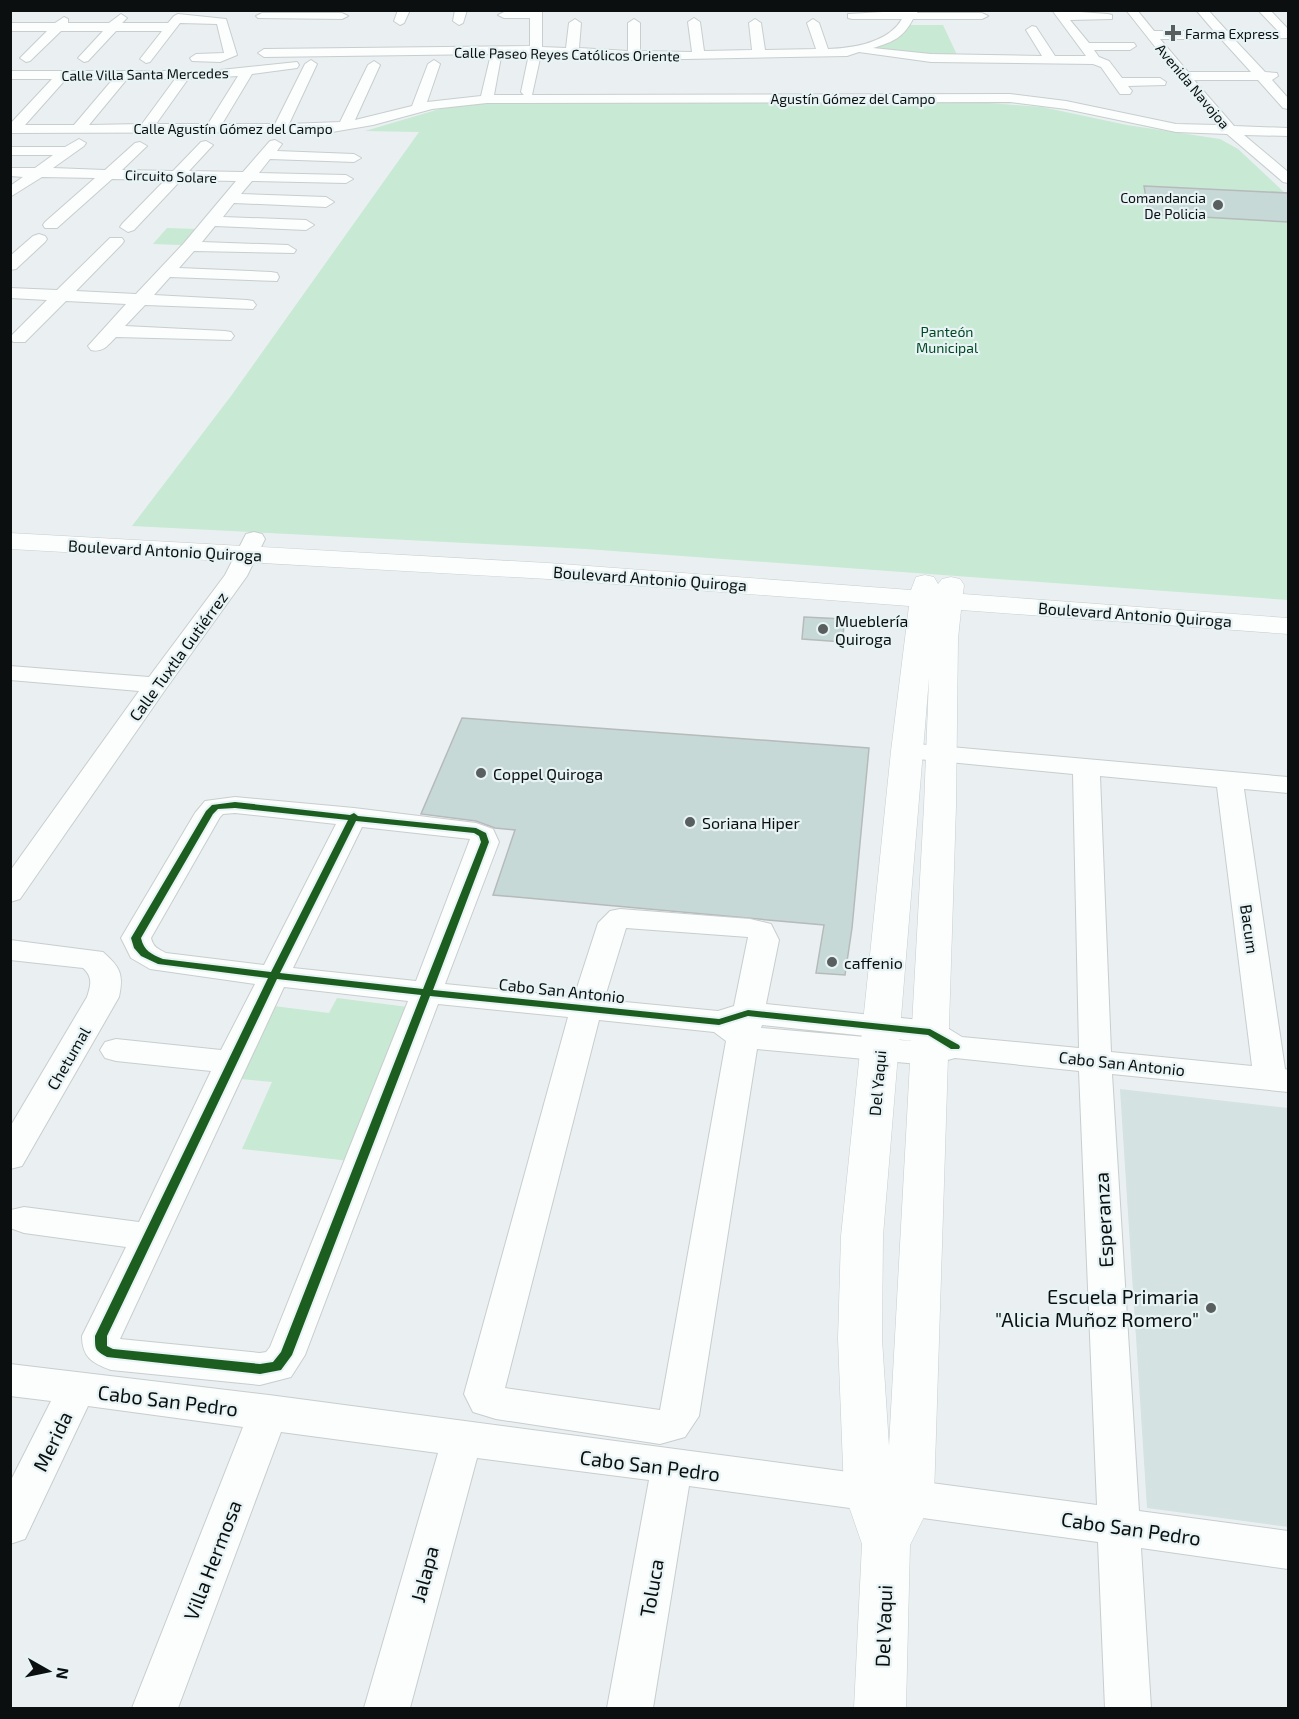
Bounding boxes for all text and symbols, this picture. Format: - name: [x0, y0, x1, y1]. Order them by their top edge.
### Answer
- place label: Farma Express: [1185, 25, 1279, 42]
- marker: Farma Express: [1166, 26, 1180, 40]
- street label: Avenida Navojoa: [1153, 40, 1233, 132]
- street label: Calle Paseo Reyes Católicos Oriente: [454, 44, 680, 64]
- street label: Calle Villa Santa Mercedes: [61, 64, 229, 84]
- street label: Agustín Gómez del Campo: [771, 90, 936, 107]
- street label: Calle Agustín Gómez del Campo: [133, 120, 333, 137]
- street label: Circuito Solare: [125, 166, 217, 186]
- place label: Comandancia De Policia: [1120, 189, 1206, 222]
- marker: Comandancia De Policia: [1211, 198, 1225, 212]
- park label: Panteón Municipal: [916, 323, 979, 356]
- street label: Boulevard Antonio Quiroga: [67, 535, 263, 566]
- street label: Boulevard Antonio Quiroga: [552, 562, 748, 595]
- street label: Calle Tuxtla Gutiérrez: [125, 588, 231, 724]
- street label: Boulevard Antonio Quiroga: [1037, 598, 1233, 631]
- place label: Mueblería Quiroga: [835, 611, 908, 649]
- marker: Mueblería Quiroga: [816, 622, 830, 636]
- place label: Coppel Quiroga: [493, 764, 603, 784]
- marker: Coppel Quiroga: [474, 766, 488, 780]
- place label: Soriana Hiper: [702, 813, 800, 832]
- marker: Soriana Hiper: [683, 815, 697, 829]
- street label: Bacum: [1237, 903, 1263, 955]
- place label: caffenio: [844, 953, 903, 972]
- marker: caffenio: [825, 955, 839, 969]
- street label: Cabo San Antonio: [498, 974, 626, 1006]
- street label: Chetumal: [42, 1023, 94, 1093]
- street label: Cabo San Antonio: [1058, 1047, 1186, 1079]
- street label: Del Yaqui: [865, 1049, 889, 1117]
- street label: Esperanza: [1089, 1172, 1117, 1268]
- place label: Escuela Primaria "Alicia Muñoz Romero": [995, 1284, 1199, 1331]
- marker: Escuela Primaria "Alicia Muñoz Romero": [1204, 1301, 1218, 1315]
- street label: Cabo San Pedro: [97, 1380, 239, 1420]
- street label: Merida: [27, 1407, 77, 1475]
- street label: Cabo San Pedro: [579, 1445, 721, 1485]
- street label: Villa Hermosa: [178, 1497, 246, 1623]
- street label: Cabo San Pedro: [1060, 1506, 1202, 1550]
- street label: Jalapa: [405, 1543, 443, 1605]
- street label: Toluca: [634, 1557, 668, 1619]
- street label: Del Yaqui: [870, 1584, 896, 1668]
- north arrow: [18, 1641, 78, 1701]
- text: N: [53, 1666, 74, 1681]

